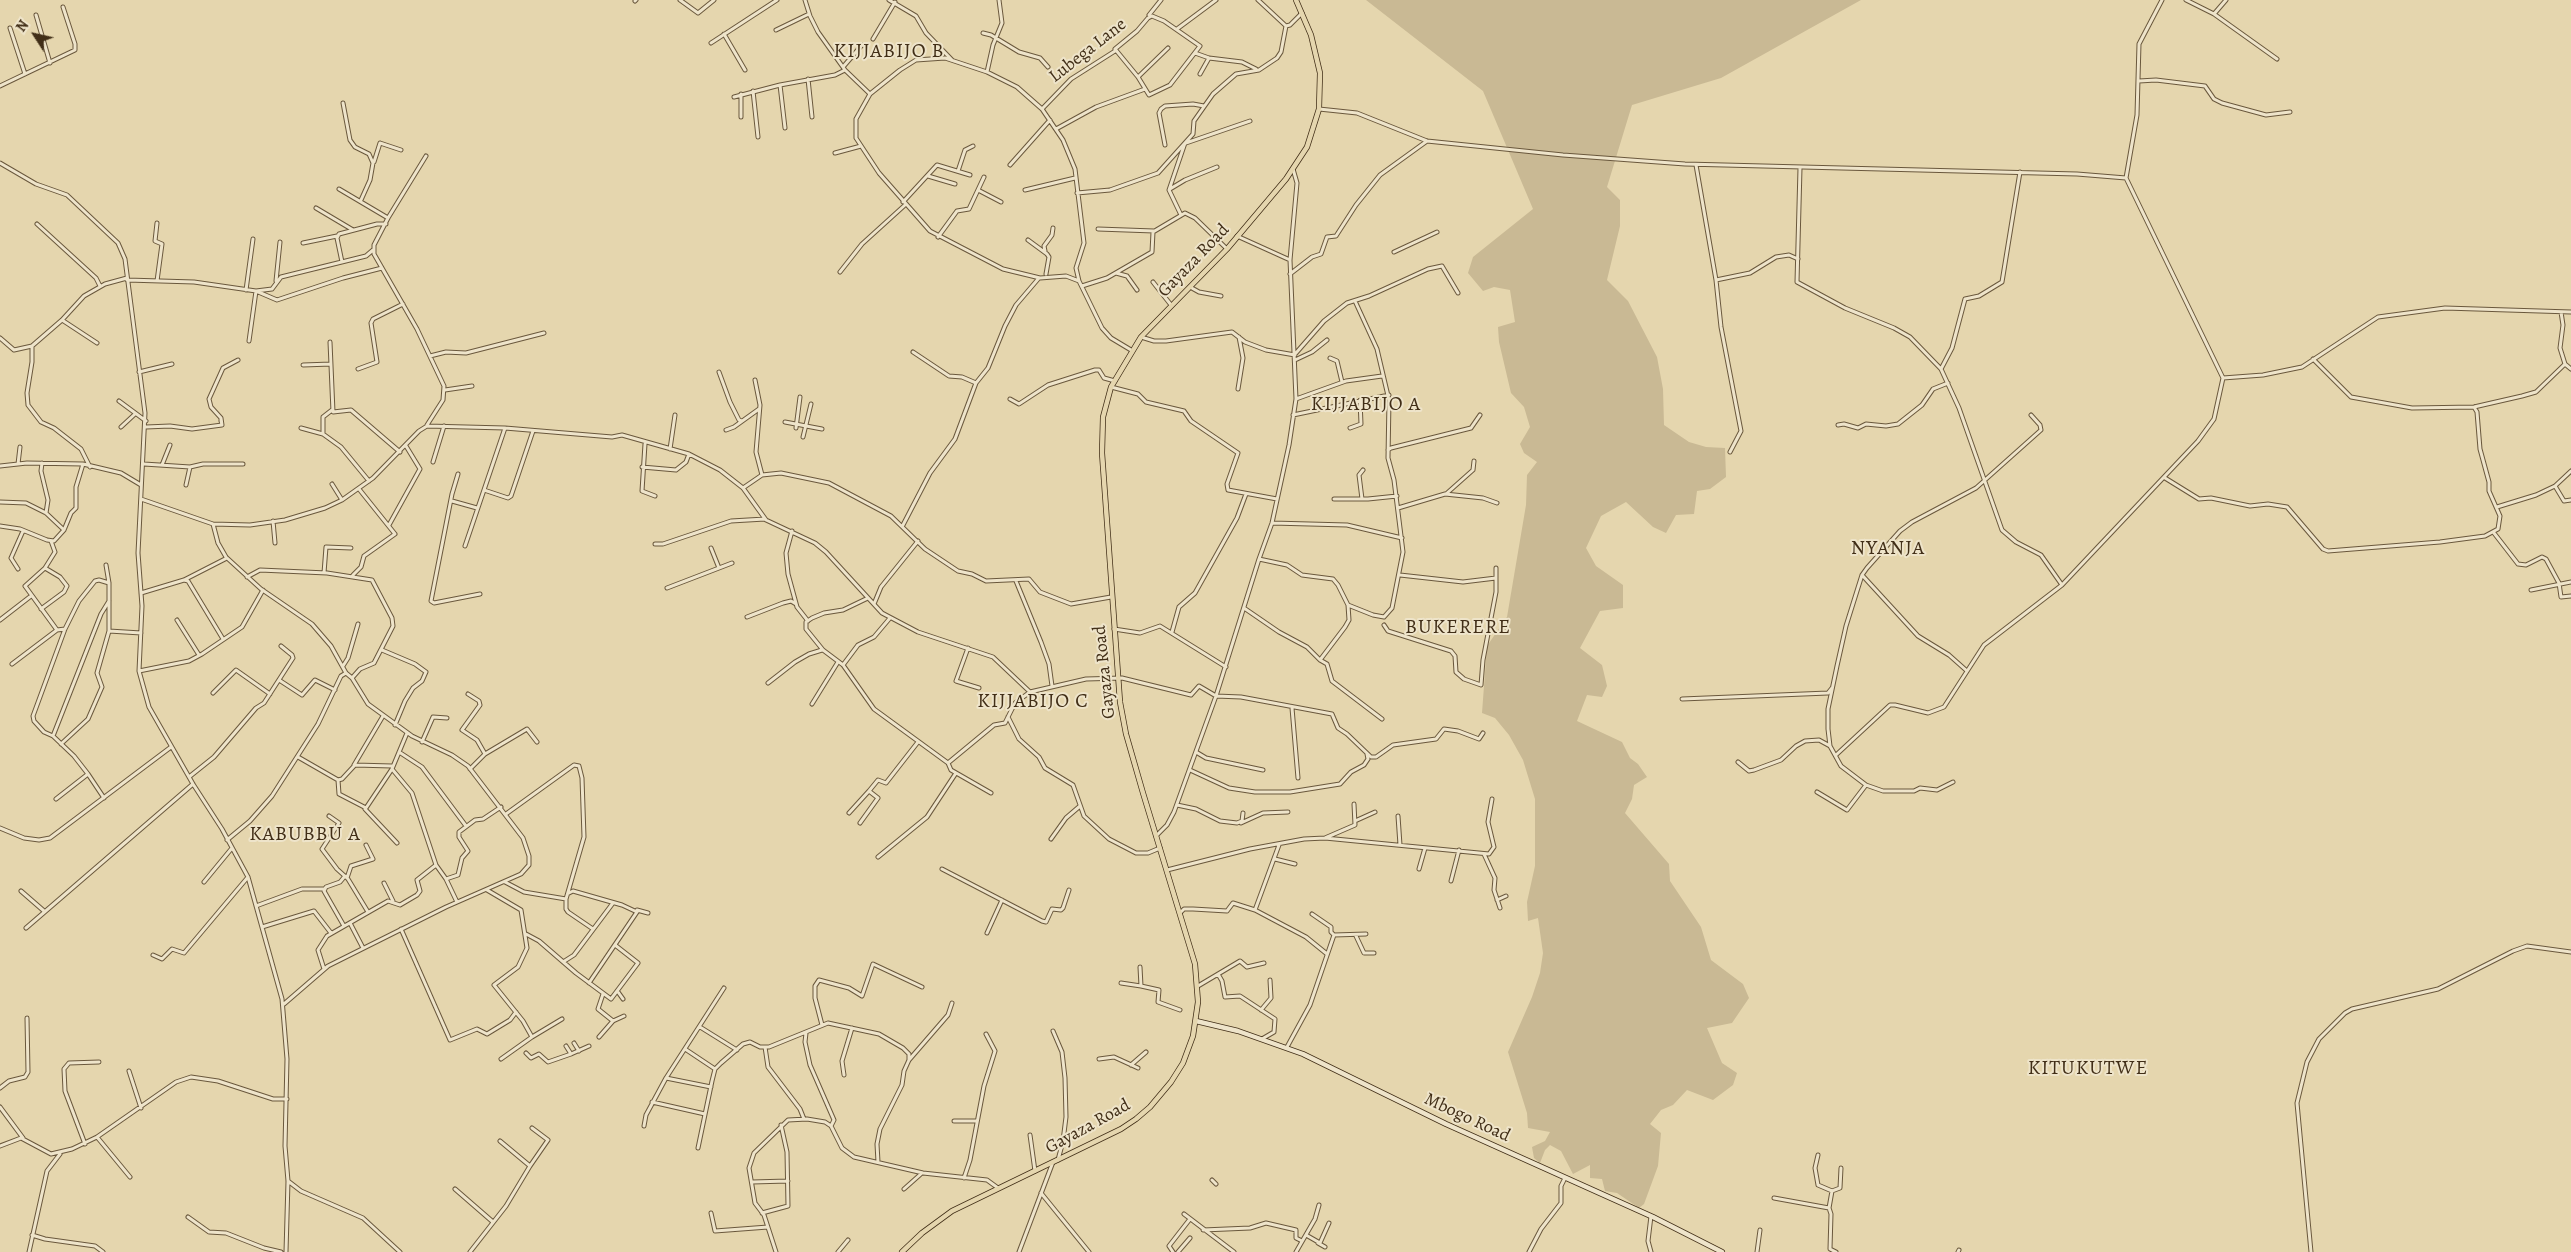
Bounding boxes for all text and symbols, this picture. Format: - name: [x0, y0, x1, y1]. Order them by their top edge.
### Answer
- north arrow: [10, 10, 60, 60]
- street label: Lubega Lane: [1045, 14, 1131, 88]
- text: N: [12, 16, 33, 36]
- district label: KIJJABIJO B: [832, 40, 946, 64]
- street label: Gayaza Road: [1154, 220, 1234, 302]
- district label: KIJJABIJO A: [1309, 393, 1423, 417]
- district label: NYANJA: [1850, 537, 1926, 561]
- district label: BUKERERE: [1404, 616, 1512, 640]
- street label: Gayaza Road: [1089, 624, 1121, 720]
- district label: KIJJABIJO C: [976, 690, 1090, 714]
- district label: KABUBBU A: [248, 823, 362, 847]
- district label: KITUKUTWE: [2027, 1057, 2149, 1081]
- street label: Mbogo Road: [1421, 1089, 1513, 1147]
- street label: Gayaza Road: [1042, 1095, 1134, 1159]

